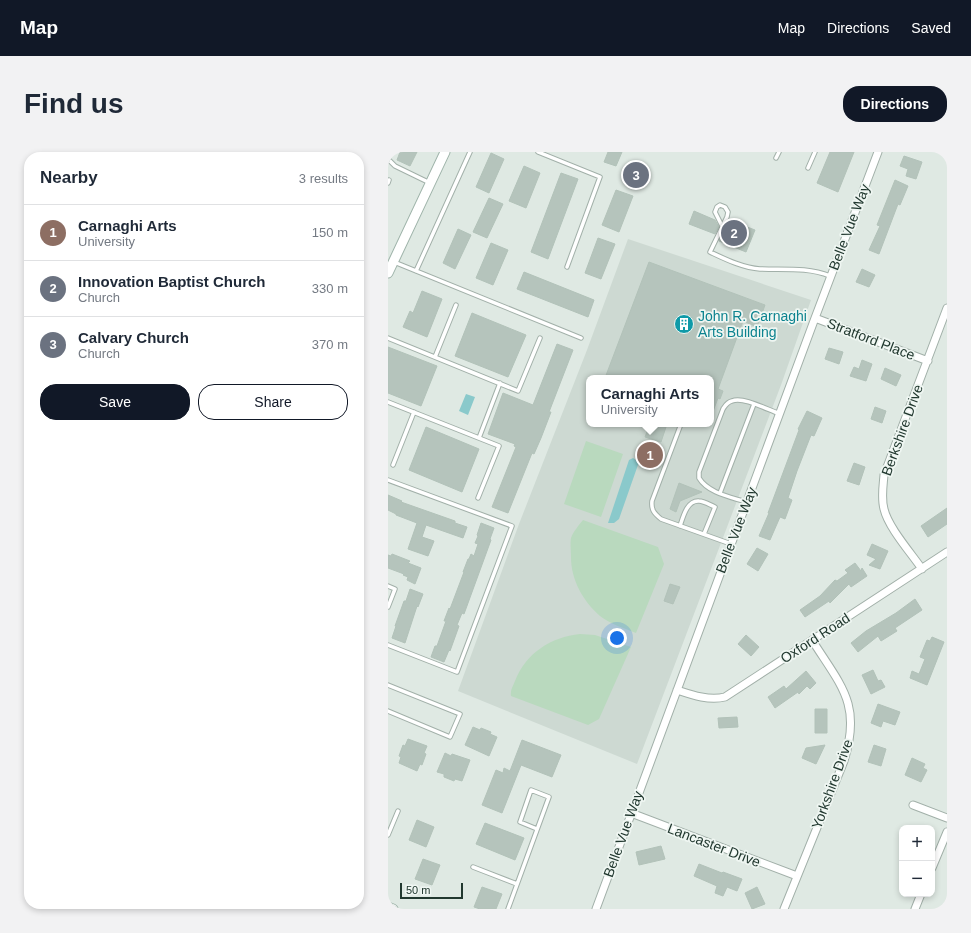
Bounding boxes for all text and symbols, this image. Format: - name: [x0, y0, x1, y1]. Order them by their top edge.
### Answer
- text: Map: [20, 17, 58, 38]
- text: Map: [778, 20, 805, 36]
- text: Directions: [827, 20, 889, 36]
- text: Saved: [911, 20, 951, 36]
- button: Directions: [843, 86, 947, 122]
- text: Find us: [24, 88, 124, 119]
- pin: 3: [623, 160, 649, 190]
- text: Nearby: [40, 168, 98, 187]
- text: 3 results: [299, 171, 348, 186]
- street label: Belle Vue Way: [825, 182, 873, 272]
- text: Carnaghi Arts: [78, 217, 177, 234]
- pin: 2: [721, 218, 747, 248]
- text: 1: [49, 225, 57, 240]
- text: 150 m: [312, 225, 348, 240]
- text: University: [78, 234, 135, 249]
- text: Innovation Baptist Church: [78, 273, 266, 290]
- text: 2: [49, 281, 57, 296]
- text: 330 m: [312, 281, 348, 296]
- text: Church: [78, 290, 120, 305]
- place label: John R. Carnaghi Arts Building: [698, 308, 807, 340]
- building icon: John R. Carnaghi Arts Building: [673, 313, 695, 335]
- street label: Stratford Place: [825, 315, 917, 363]
- text: Calvary Church: [78, 329, 189, 346]
- text: 3: [49, 337, 57, 352]
- text: 370 m: [312, 337, 348, 352]
- text: Church: [78, 346, 120, 361]
- popup: [586, 375, 714, 427]
- street label: Berkshire Drive: [878, 382, 926, 478]
- button: Save: [40, 384, 190, 420]
- button: Share: [198, 384, 348, 420]
- text: Carnaghi Arts: [601, 385, 699, 402]
- text: University: [601, 402, 658, 417]
- pin: 1: [637, 440, 663, 470]
- street label: Belle Vue Way: [712, 485, 760, 575]
- street label: Oxford Road: [777, 610, 853, 666]
- your location: [607, 628, 627, 648]
- street label: Yorkshire Drive: [808, 737, 856, 831]
- street label: Belle Vue Way: [600, 789, 646, 879]
- street label: Lancaster Drive: [665, 820, 763, 870]
- map controls: [899, 825, 935, 897]
- button: +: [899, 825, 935, 861]
- button: −: [899, 861, 935, 897]
- scale bar: [400, 881, 463, 900]
- text: 50 m: [406, 884, 430, 896]

